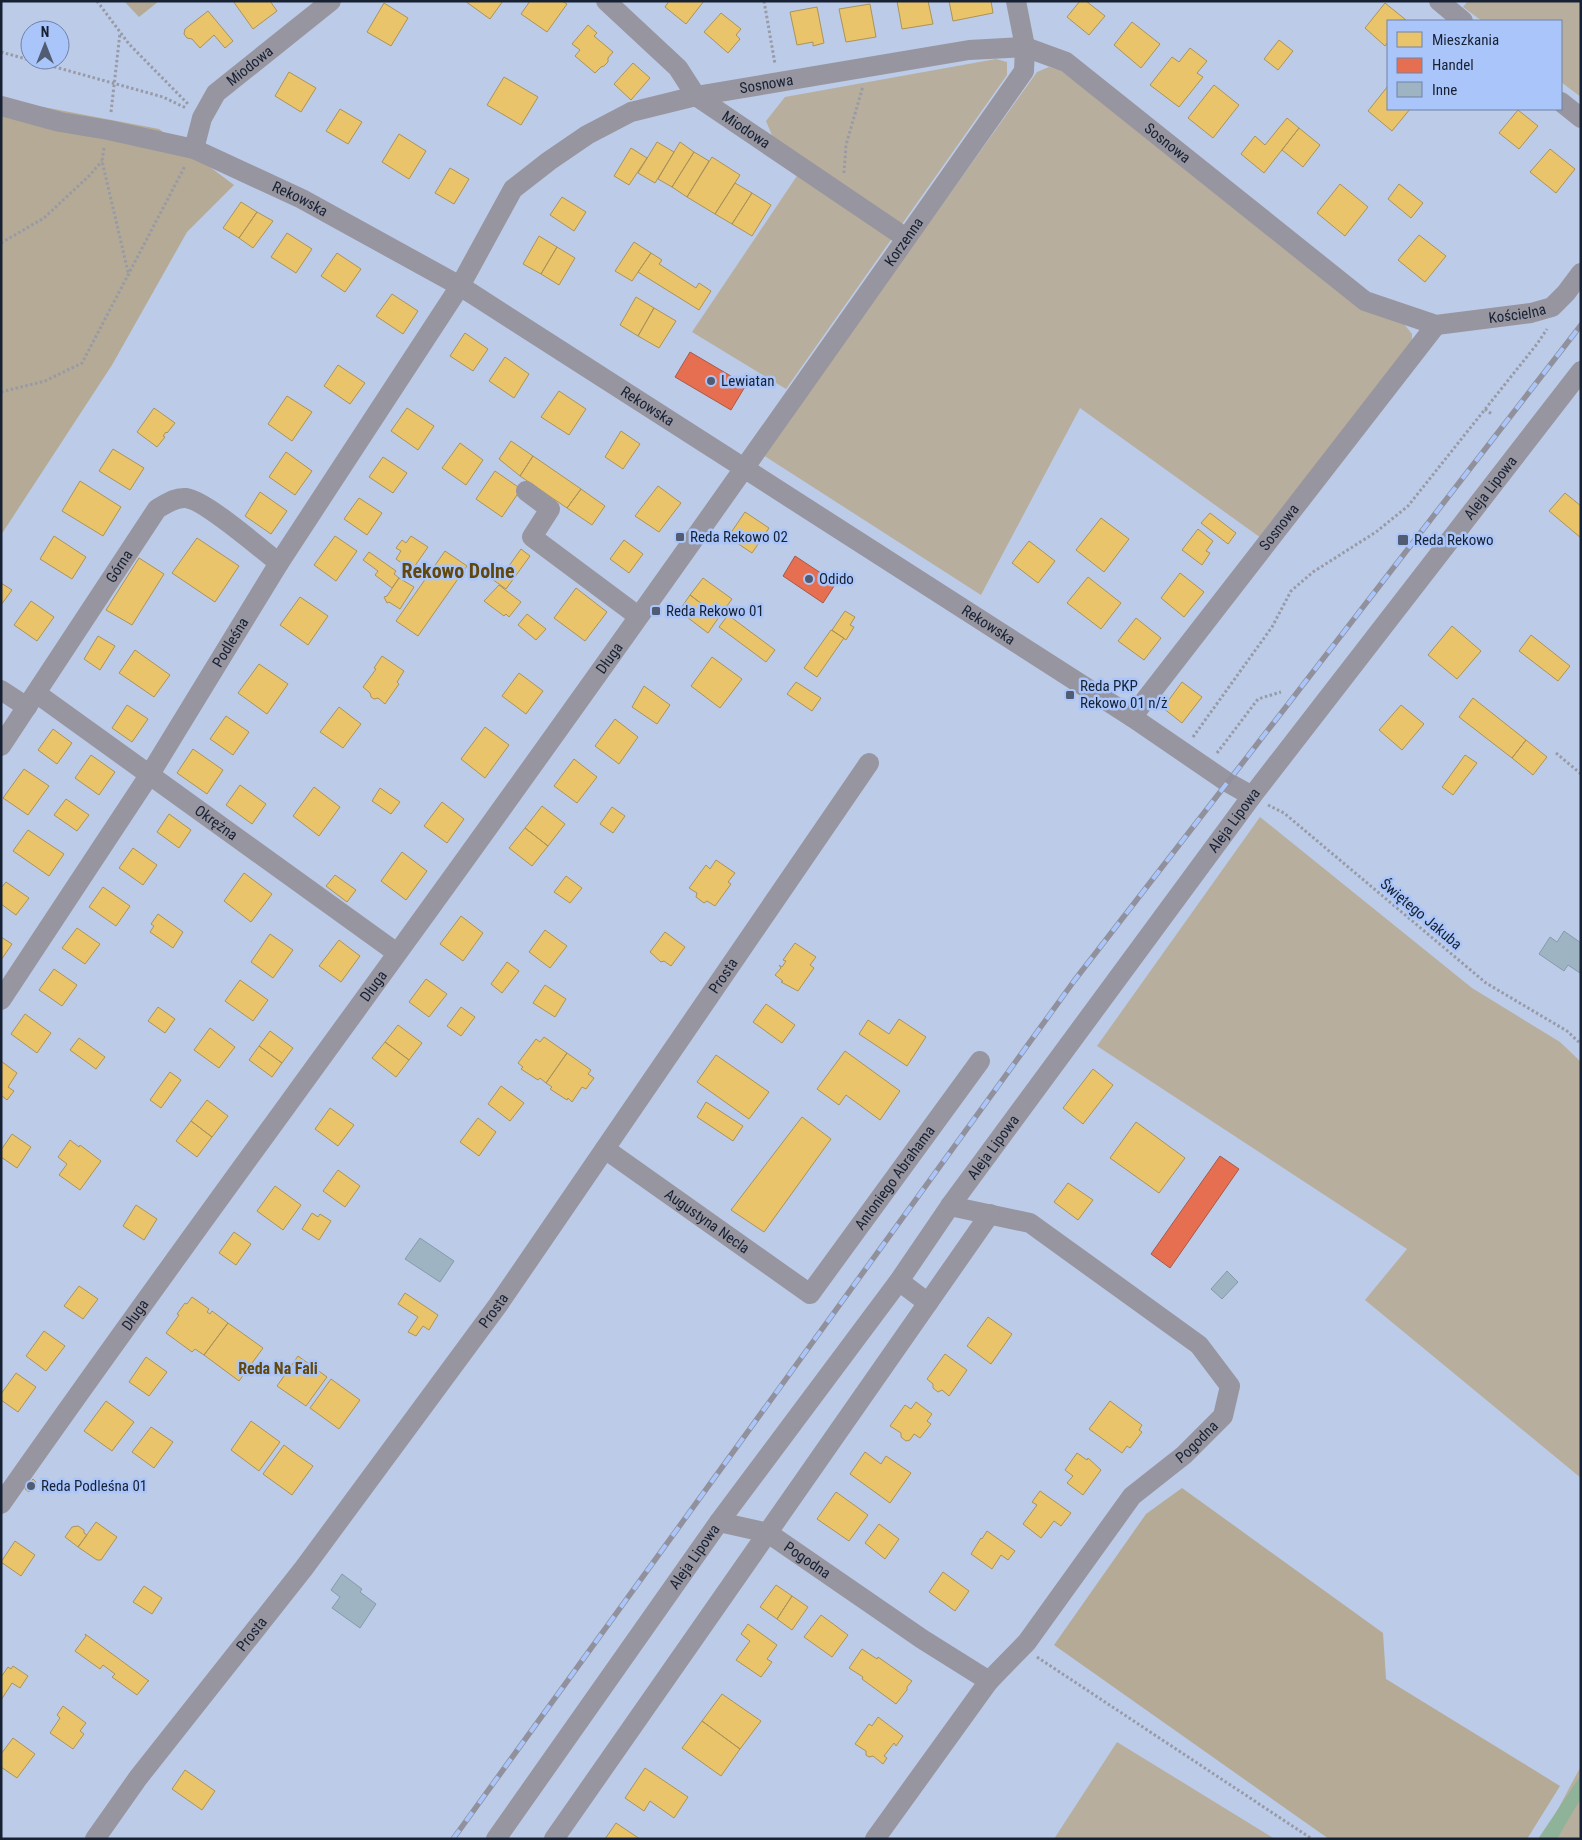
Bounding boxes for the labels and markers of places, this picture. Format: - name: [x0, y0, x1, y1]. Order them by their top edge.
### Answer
- place label: Lewiatan: [721, 372, 774, 390]
- marker: Lewiatan: [705, 375, 717, 387]
- place label: Reda Rekowo 02: [690, 528, 788, 546]
- marker: Reda Rekowo 02: [674, 531, 686, 543]
- place label: Reda Rekowo: [1414, 531, 1494, 549]
- marker: Reda Rekowo: [1396, 533, 1410, 547]
- place label: Odido: [819, 570, 854, 588]
- marker: Odido: [803, 573, 815, 585]
- place label: Reda Rekowo 01: [666, 602, 764, 620]
- marker: Reda Rekowo 01: [650, 605, 662, 617]
- place label: Reda PKP Rekowo 01 n/ż: [1080, 677, 1168, 712]
- marker: Reda PKP Rekowo 01 n/ż: [1064, 689, 1076, 701]
- place label: Reda Podleśna 01: [41, 1477, 147, 1495]
- marker: Reda Podleśna 01: [25, 1480, 37, 1492]

